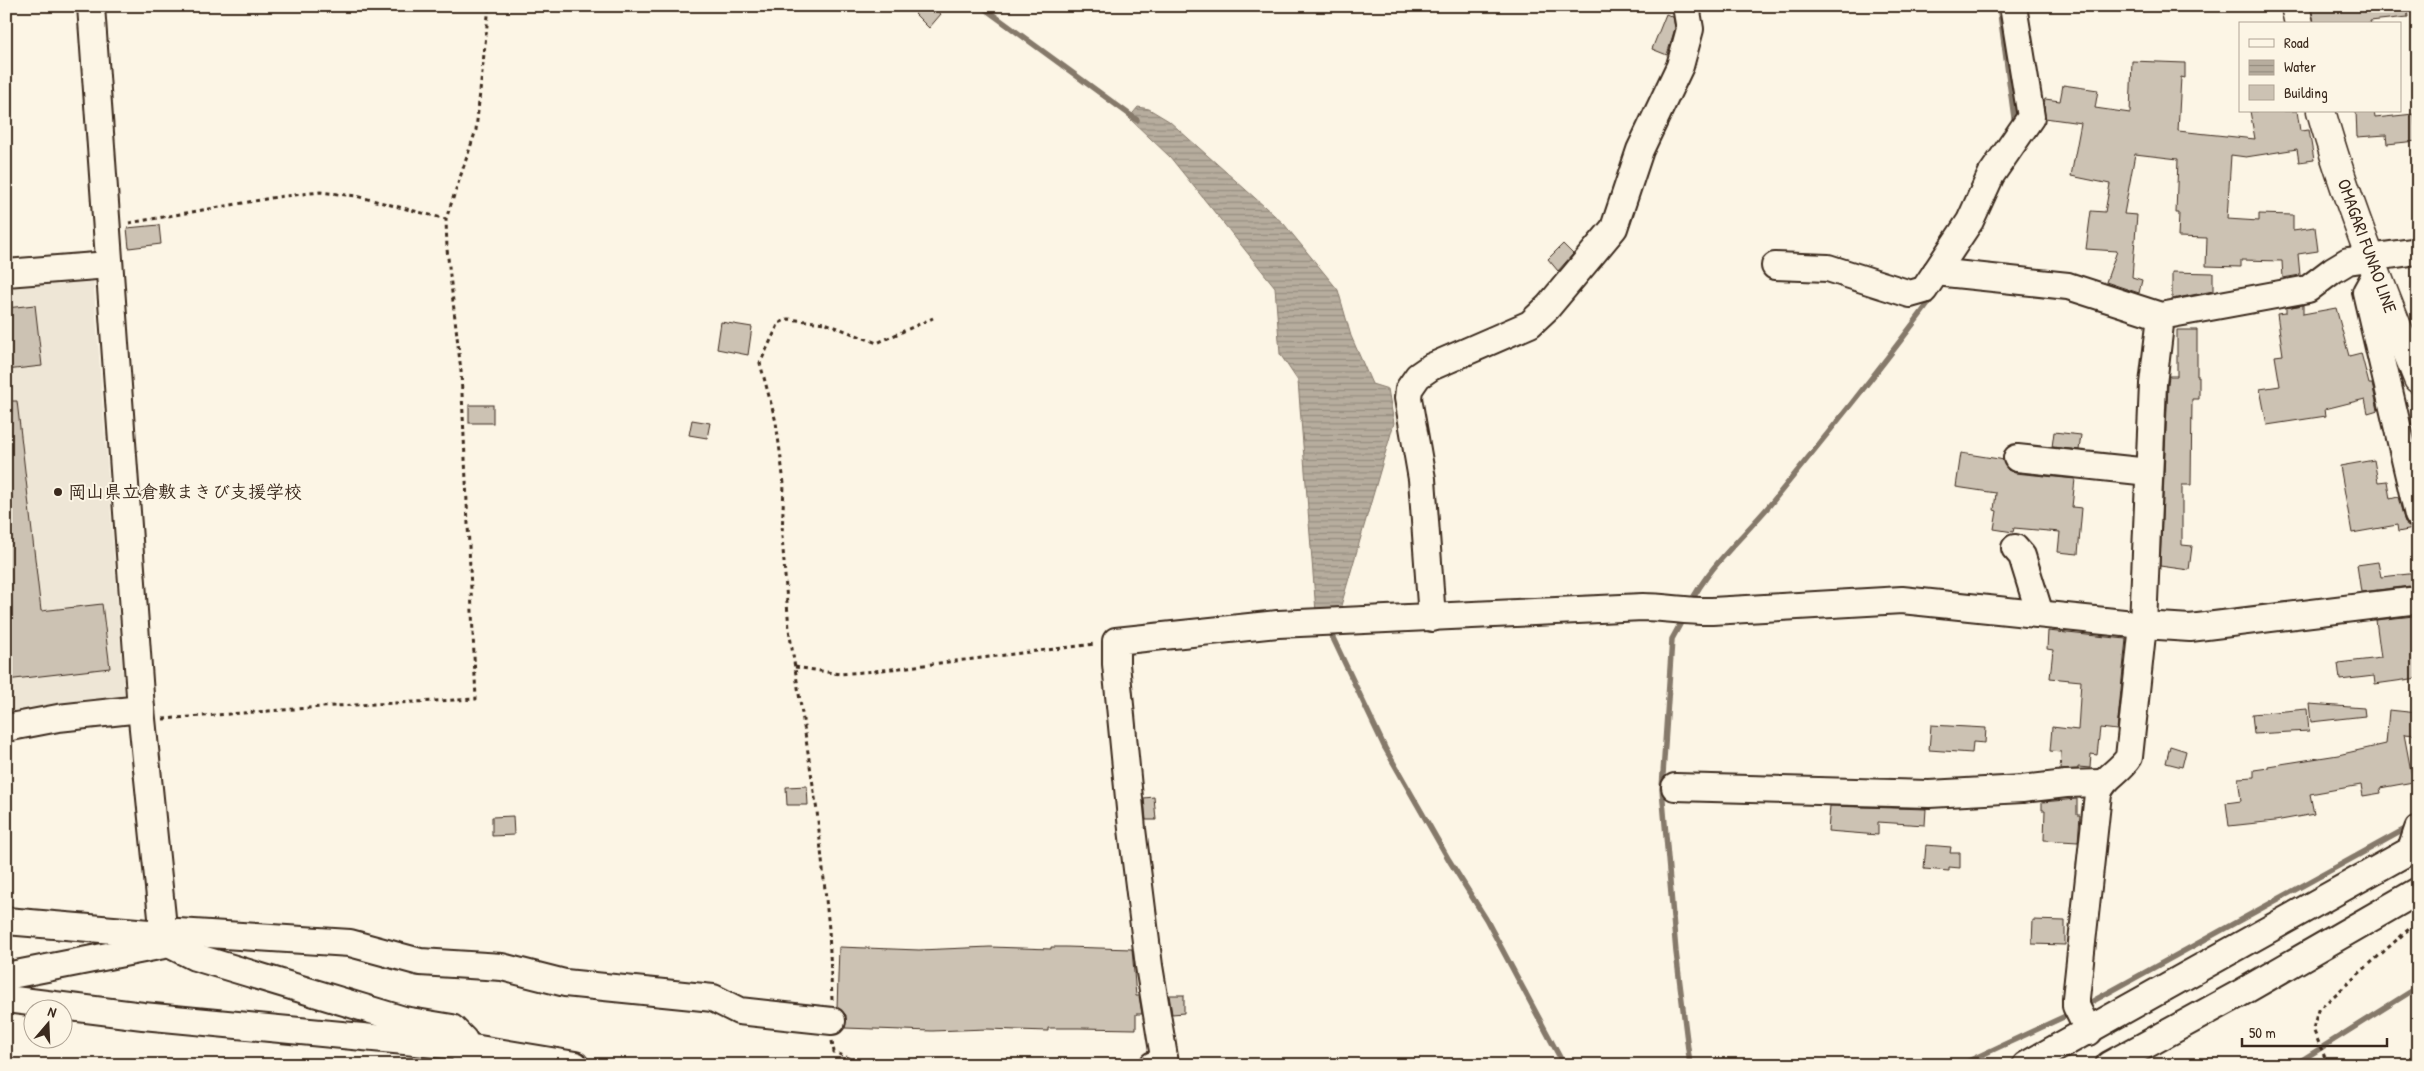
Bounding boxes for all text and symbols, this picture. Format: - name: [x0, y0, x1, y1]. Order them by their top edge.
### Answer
- legend: [2239, 22, 2402, 112]
- text: Road: [2284, 32, 2309, 53]
- text: Water: [2284, 56, 2316, 77]
- text: Building: [2284, 82, 2328, 103]
- street label: OMAGARI FUNAO LINE: [2332, 175, 2403, 316]
- place label: 岡山県立倉敷まきび支援学校: [68, 479, 302, 504]
- marker: 岡山県立倉敷まきび支援学校: [52, 486, 64, 498]
- north arrow: [22, 998, 72, 1048]
- text: N: [46, 1001, 60, 1022]
- scale bar: [2242, 1016, 2386, 1048]
- text: 50 m: [2249, 1022, 2276, 1043]

